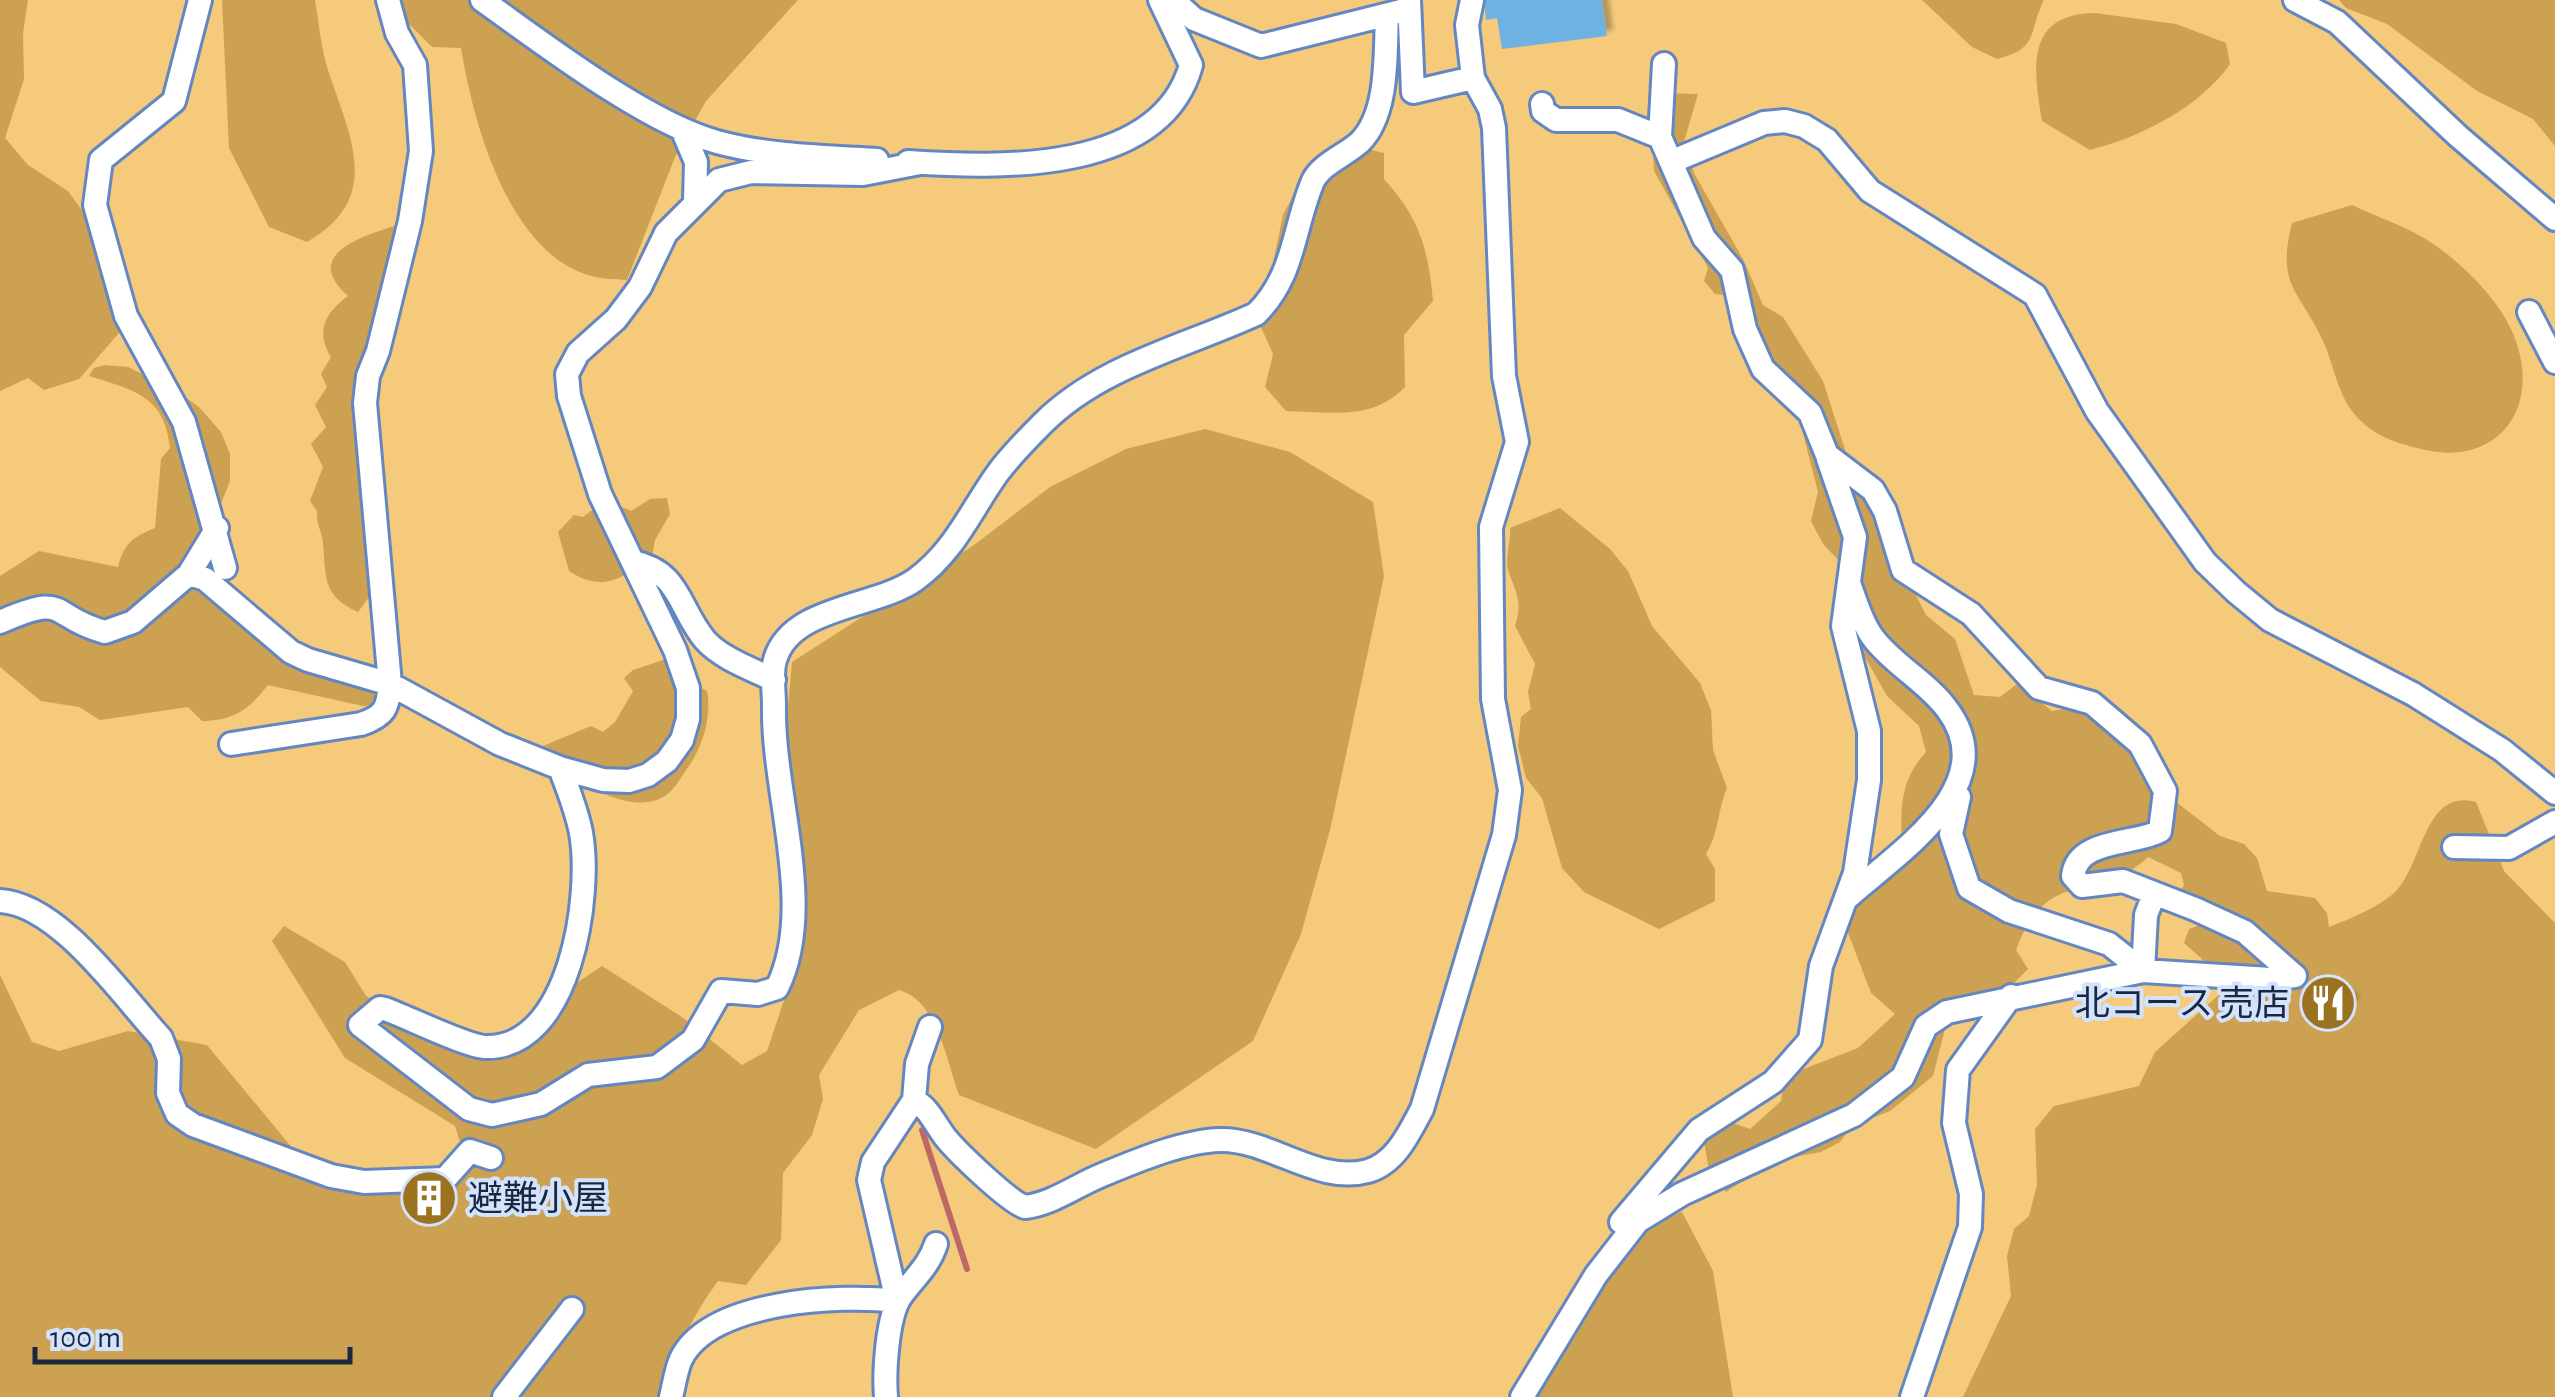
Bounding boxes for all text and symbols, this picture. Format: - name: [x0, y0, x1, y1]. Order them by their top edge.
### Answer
- restaurant icon: 北コース 売店: [2298, 973, 2358, 1033]
- place label: 北コース 売店: [2075, 985, 2289, 1022]
- building icon: 避難小屋: [399, 1168, 459, 1228]
- place label: 避難小屋: [468, 1180, 608, 1217]
- scale bar: [35, 1302, 350, 1364]
- text: 100 m: [50, 1323, 121, 1353]

